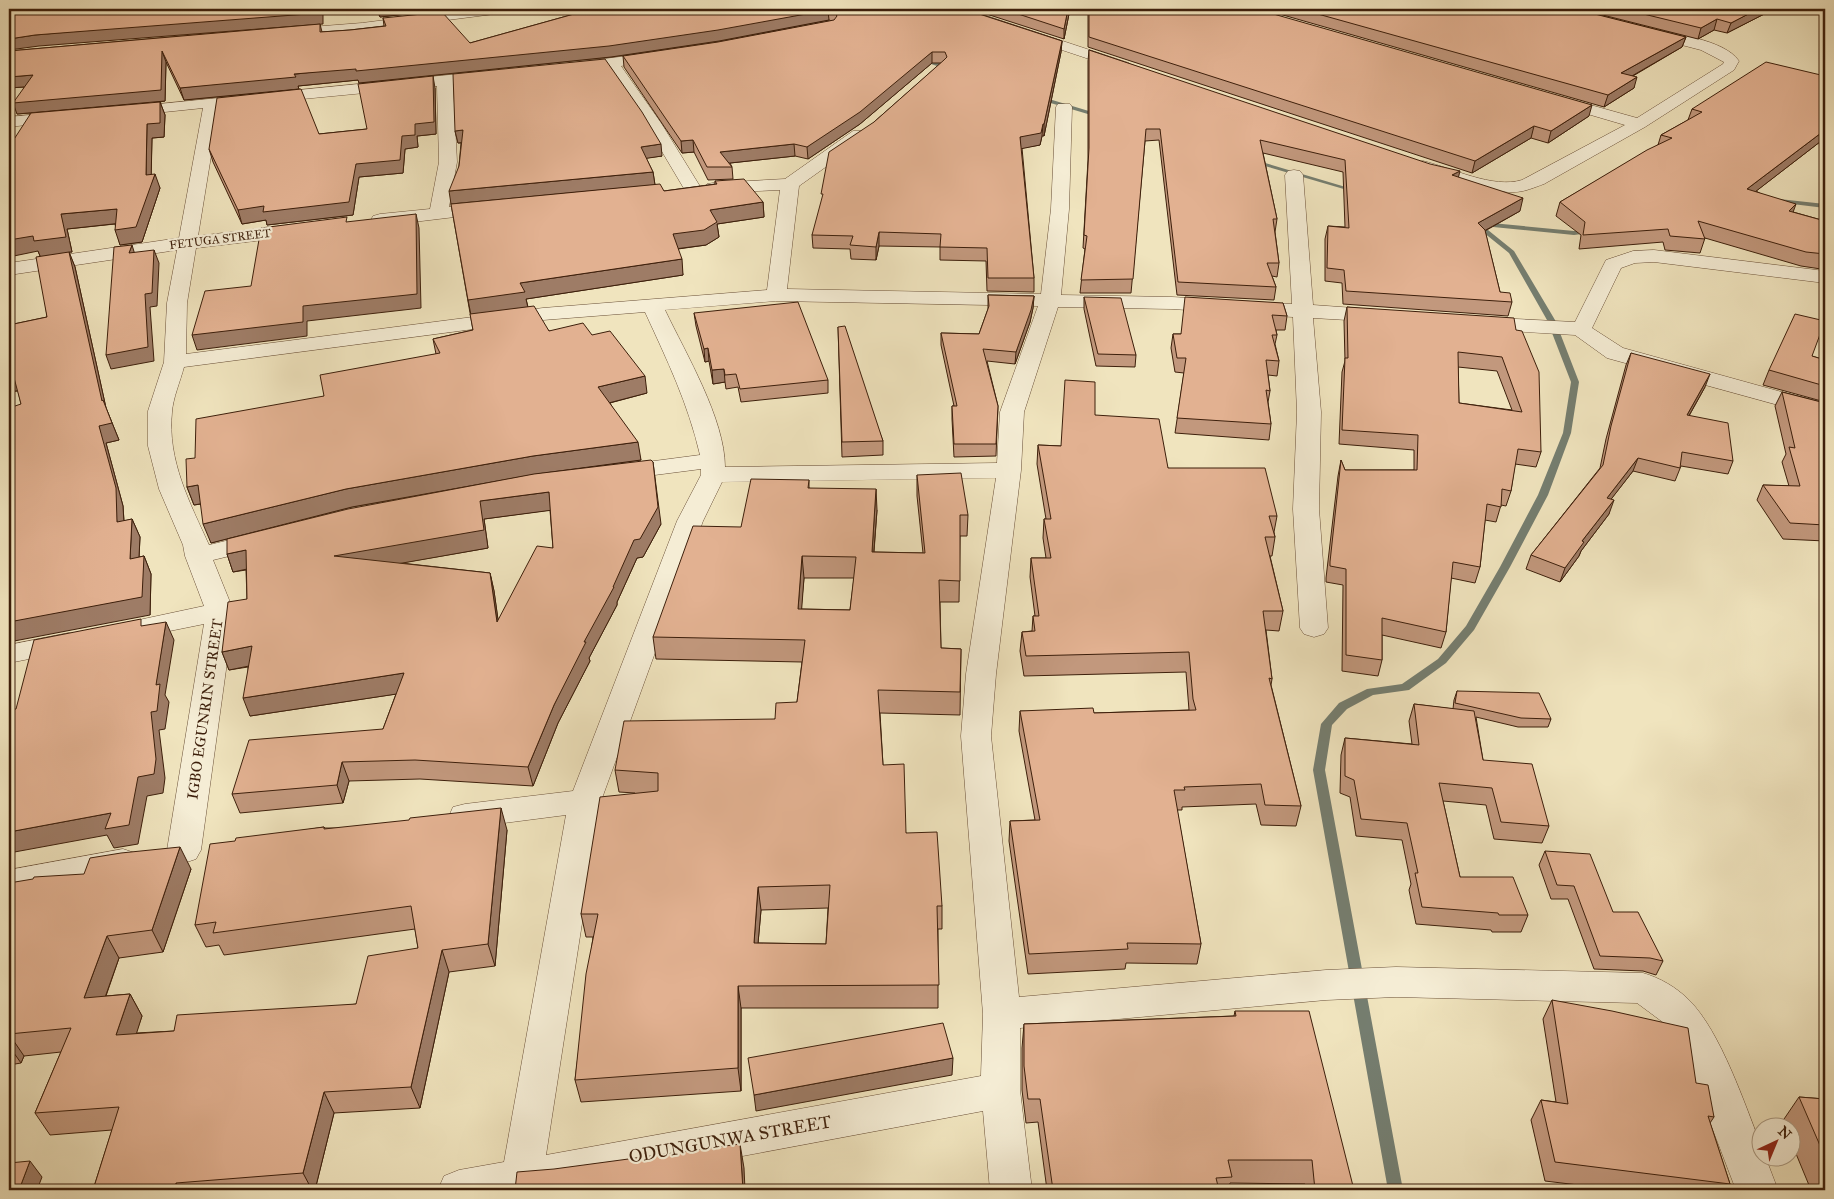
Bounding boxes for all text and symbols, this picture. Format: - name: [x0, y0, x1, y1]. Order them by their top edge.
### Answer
- street label: FETUGA STREET: [168, 226, 272, 252]
- street label: IGBO EGUNRIN STREET: [183, 618, 227, 800]
- street label: ODUNGUNWA STREET: [627, 1110, 833, 1168]
- north arrow: [1752, 1116, 1802, 1166]
- text: N: [1775, 1123, 1795, 1143]

